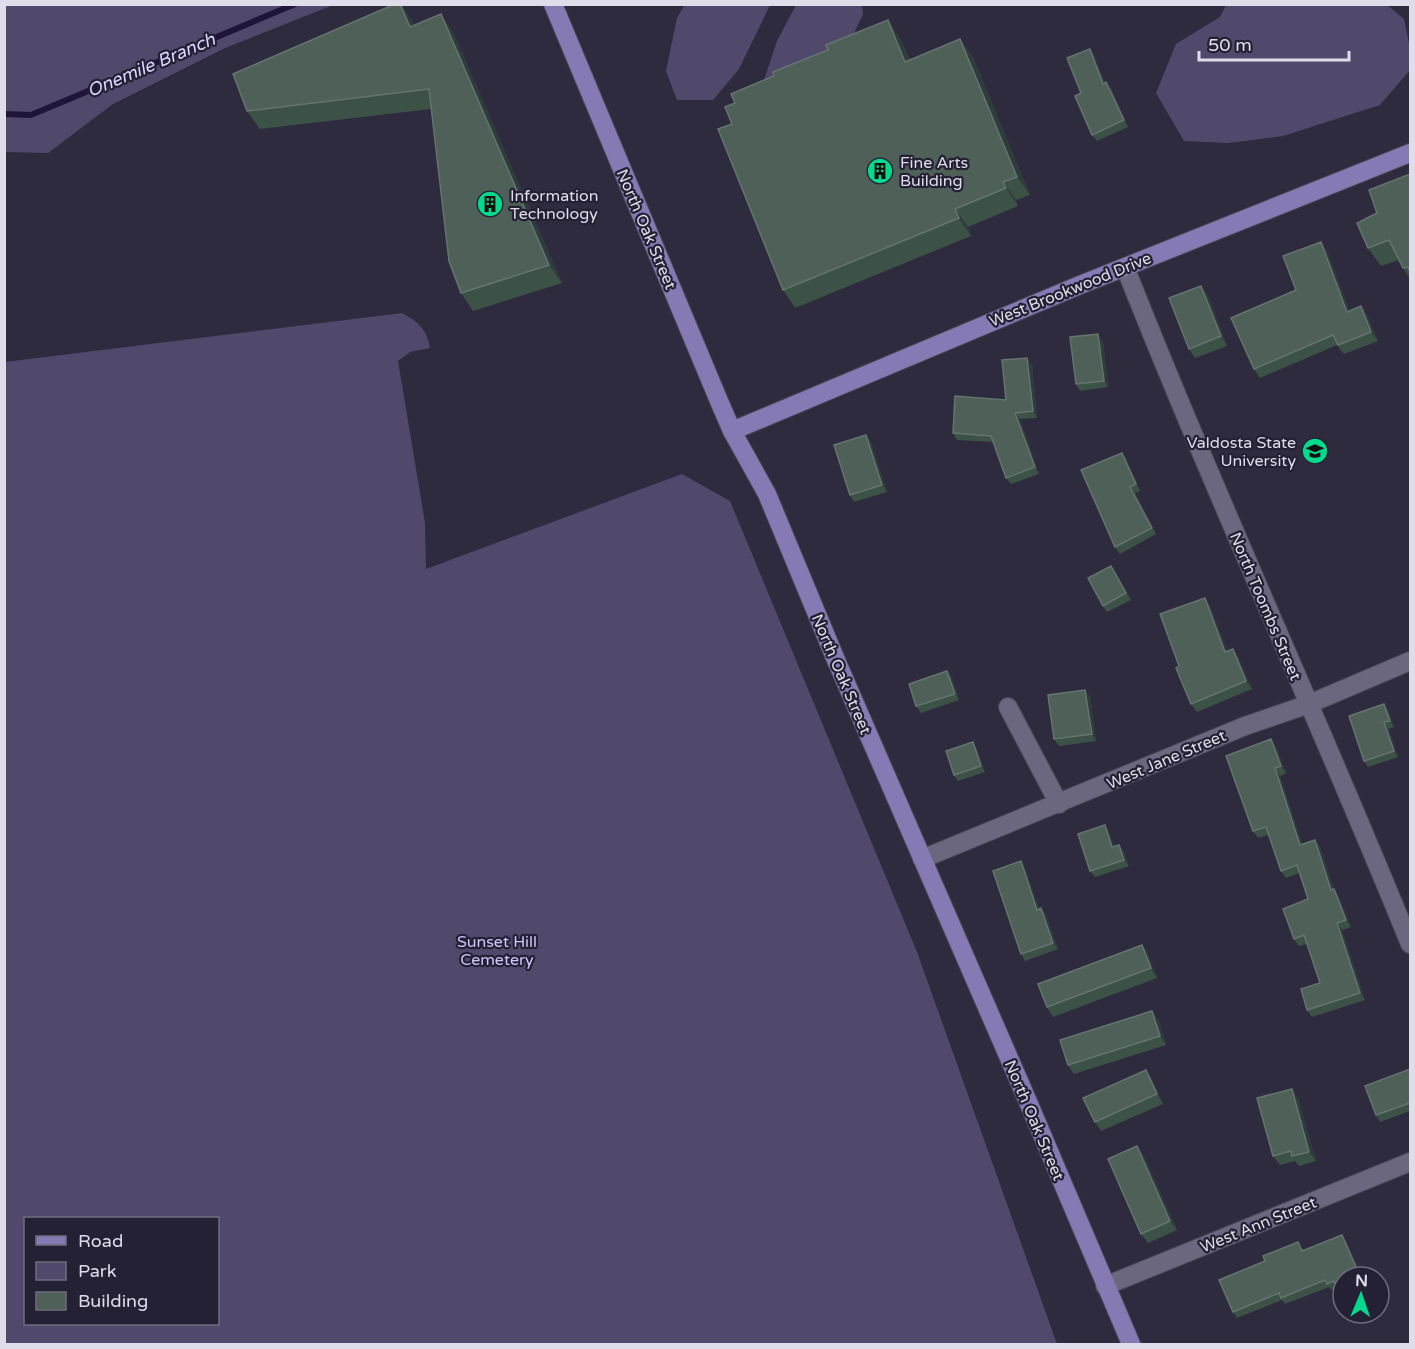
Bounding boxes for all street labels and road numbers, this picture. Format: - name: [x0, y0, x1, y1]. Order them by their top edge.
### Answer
- street label: North Oak Street: [612, 166, 680, 293]
- street label: West Brookwood Drive: [986, 248, 1154, 332]
- street label: North Toombs Street: [1225, 529, 1305, 683]
- street label: North Oak Street: [807, 611, 875, 738]
- street label: West Jane Street: [1104, 726, 1229, 794]
- street label: North Oak Street: [1000, 1057, 1068, 1184]
- street label: West Ann Street: [1197, 1192, 1319, 1257]

